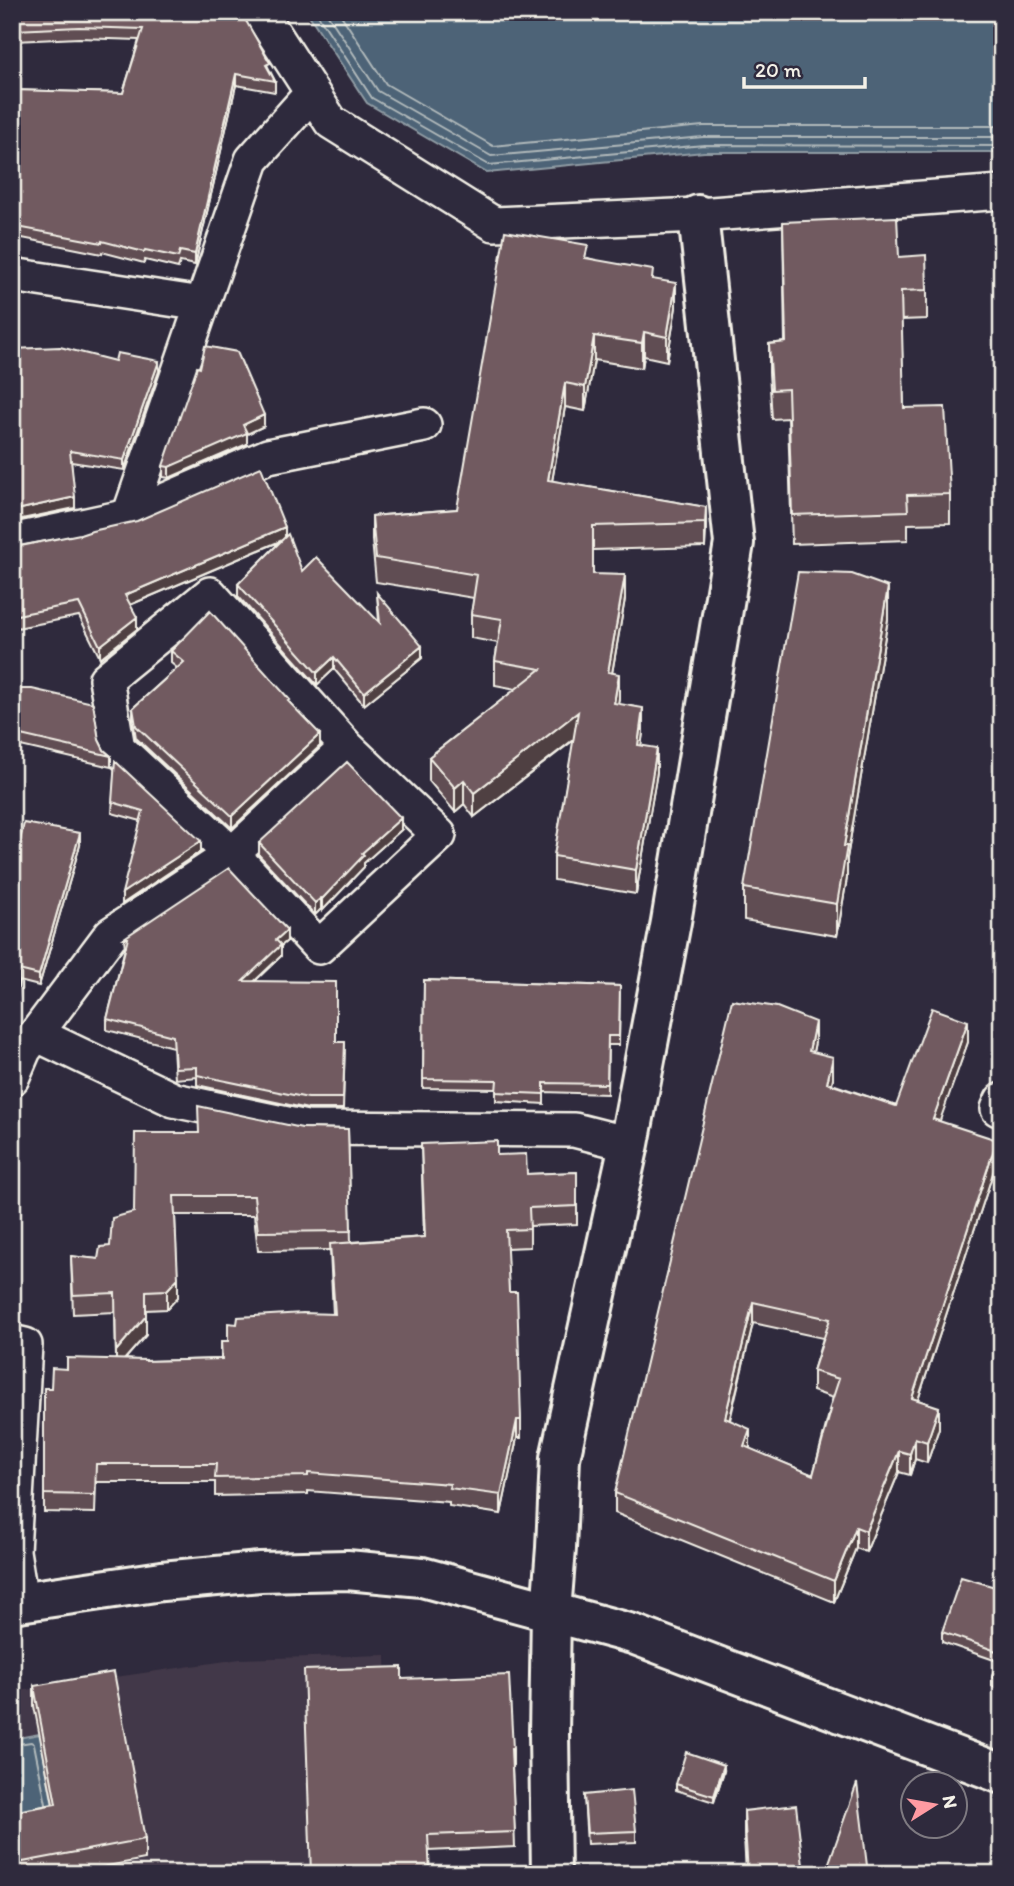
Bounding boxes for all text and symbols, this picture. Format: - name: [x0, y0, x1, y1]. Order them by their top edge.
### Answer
- scale bar: [744, 46, 865, 90]
- text: 20 m: [755, 57, 802, 82]
- north arrow: [898, 1770, 968, 1840]
- text: N: [938, 1793, 963, 1810]

